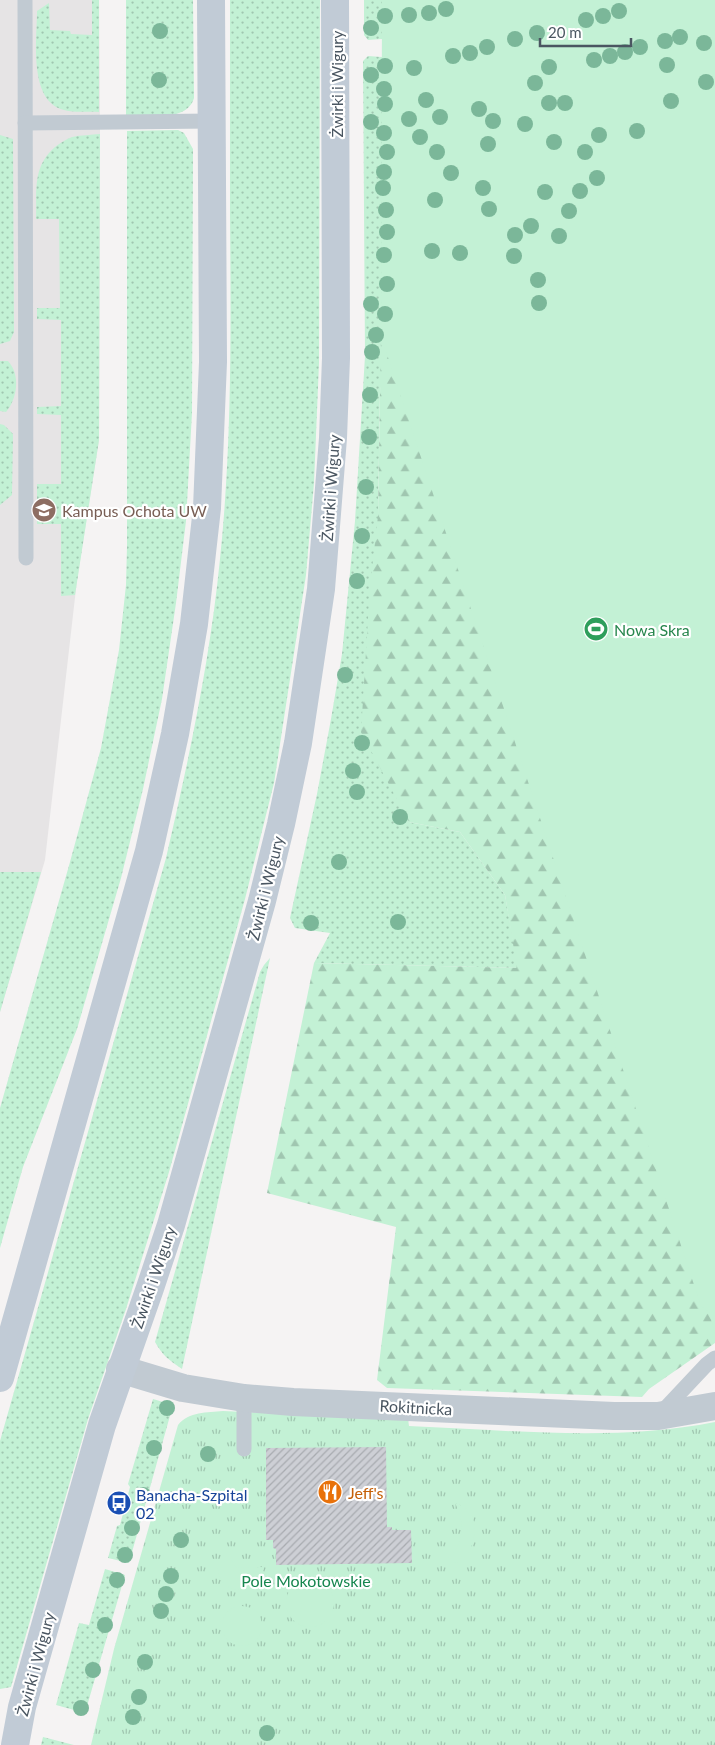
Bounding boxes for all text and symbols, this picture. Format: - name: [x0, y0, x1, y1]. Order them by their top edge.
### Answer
- scale bar: [540, 15, 631, 47]
- text: 20 m: [548, 23, 582, 41]
- street label: Żwirki i Wigury: [327, 30, 346, 137]
- street label: Żwirki i Wigury: [317, 433, 343, 542]
- school or university icon: Kampus Ochota UW: [31, 497, 57, 523]
- place label: Kampus Ochota UW: [62, 501, 207, 520]
- sports icon: Nowa Skra: [583, 616, 609, 642]
- place label: Nowa Skra: [614, 620, 690, 639]
- street label: Żwirki i Wigury: [243, 833, 287, 942]
- street label: Żwirki i Wigury: [127, 1223, 180, 1331]
- street label: Rokitnicka: [379, 1396, 453, 1418]
- restaurant icon: Jeff's: [317, 1479, 343, 1505]
- place label: Jeff's: [348, 1483, 384, 1502]
- place label: Banacha-Szpital 02: [136, 1485, 247, 1522]
- bus stop icon: Banacha-Szpital 02: [106, 1490, 132, 1516]
- park label: Pole Mokotowskie: [241, 1571, 371, 1590]
- street label: Żwirki i Wigury: [12, 1609, 58, 1718]

